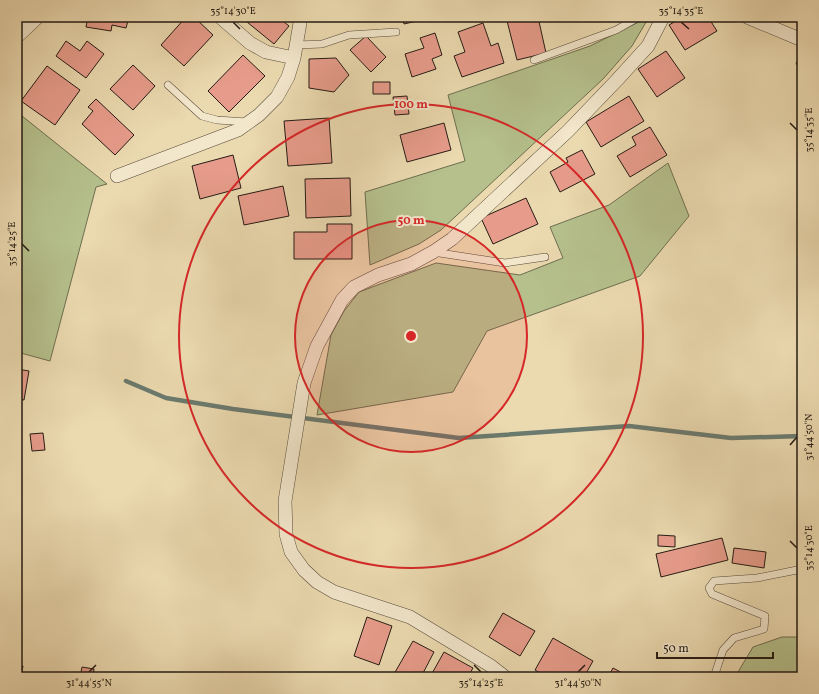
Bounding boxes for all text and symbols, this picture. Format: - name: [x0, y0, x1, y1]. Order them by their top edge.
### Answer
- text: 35°14'30"E: [210, 4, 256, 18]
- text: 35°14'35"E: [659, 4, 703, 18]
- text: 100 m: [394, 97, 428, 113]
- text: 35°14'35"E: [802, 108, 816, 152]
- text: 50 m: [397, 213, 425, 229]
- text: 35°14'25"E: [5, 222, 19, 266]
- centre of rings: [404, 329, 418, 343]
- text: 31°44'50"N: [802, 413, 816, 460]
- text: 35°14'30"E: [802, 525, 816, 571]
- scale bar: [657, 634, 773, 660]
- text: 50 m: [663, 641, 689, 657]
- text: 31°44'55"N: [66, 676, 113, 690]
- text: 35°14'25"E: [459, 676, 503, 690]
- text: 31°44'50"N: [555, 676, 602, 690]

